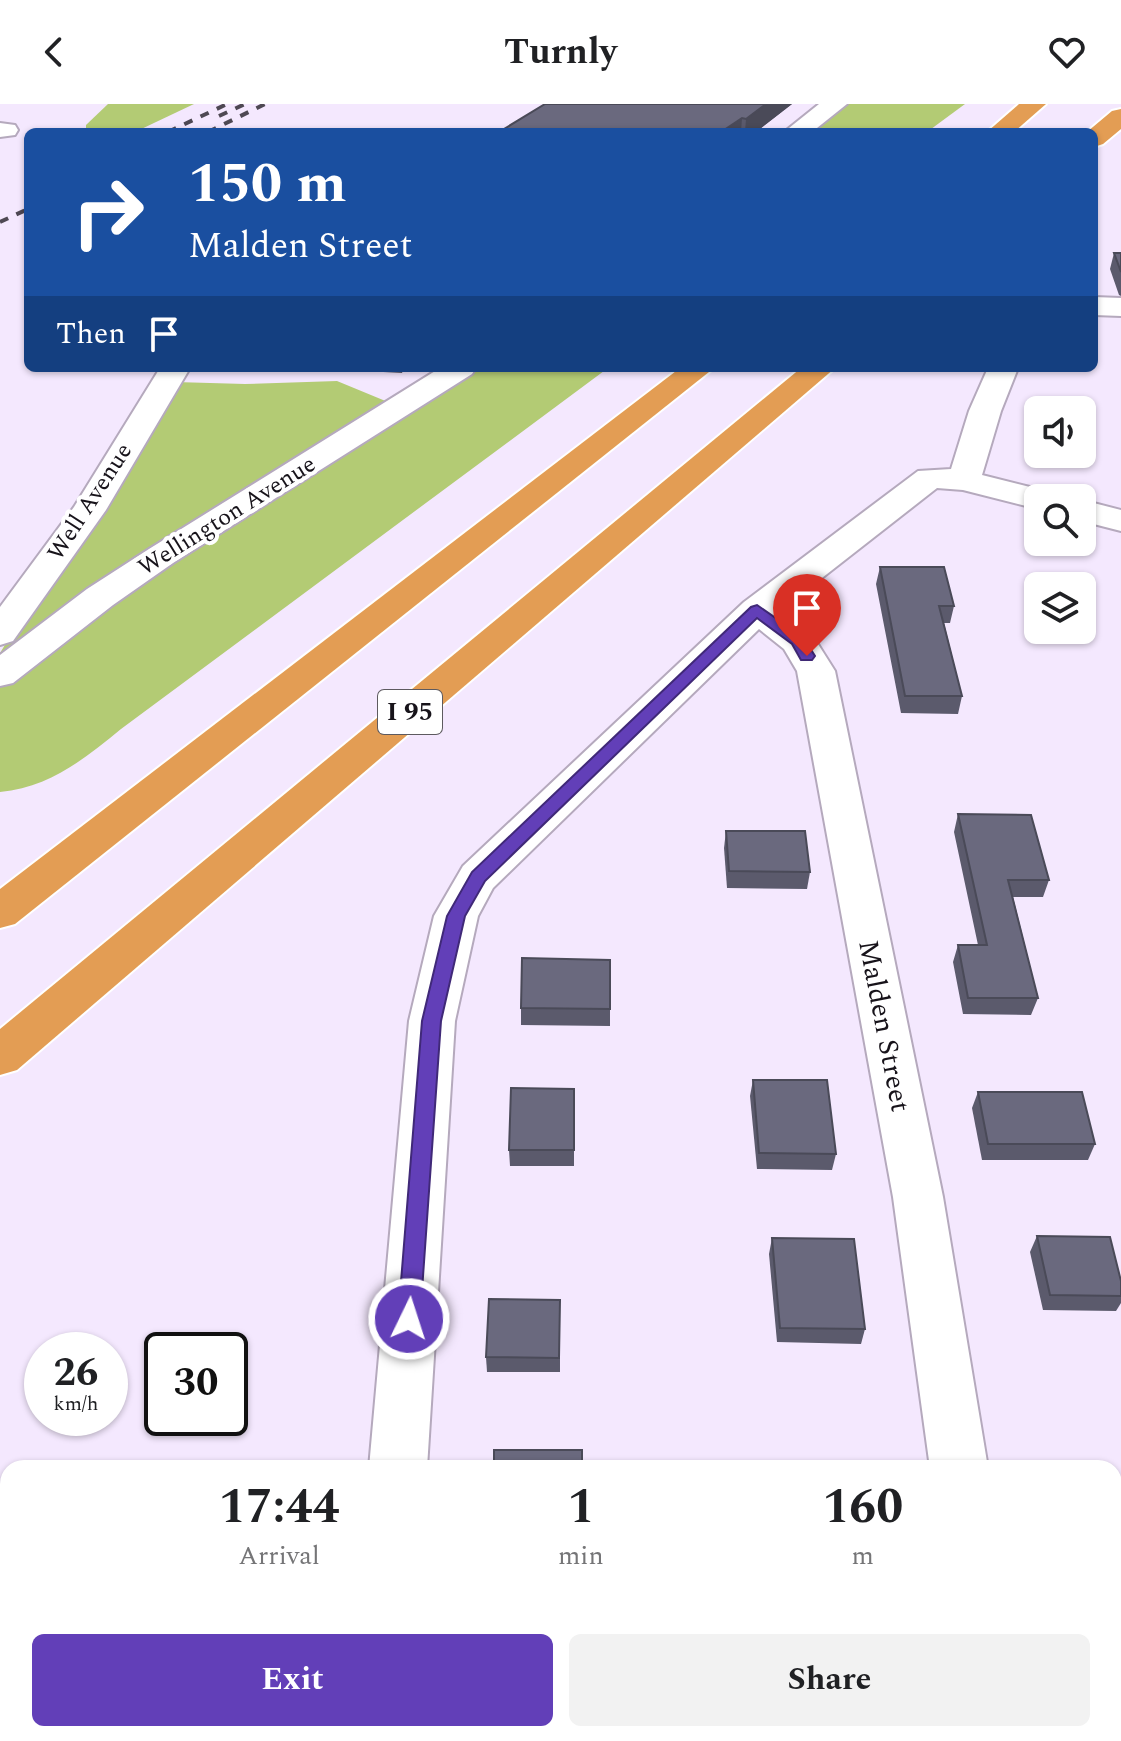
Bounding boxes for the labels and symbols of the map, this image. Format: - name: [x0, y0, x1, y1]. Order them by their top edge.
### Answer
- street label: Well Avenue: [38, 436, 142, 568]
- street label: Wellington Avenue: [131, 447, 323, 585]
- pin: [773, 574, 841, 656]
- road number: I 95: [378, 690, 442, 734]
- street label: Malden Street: [846, 936, 922, 1116]
- position arrow: [367, 1277, 451, 1361]
- speed limit sign: 30: [144, 1332, 248, 1436]

